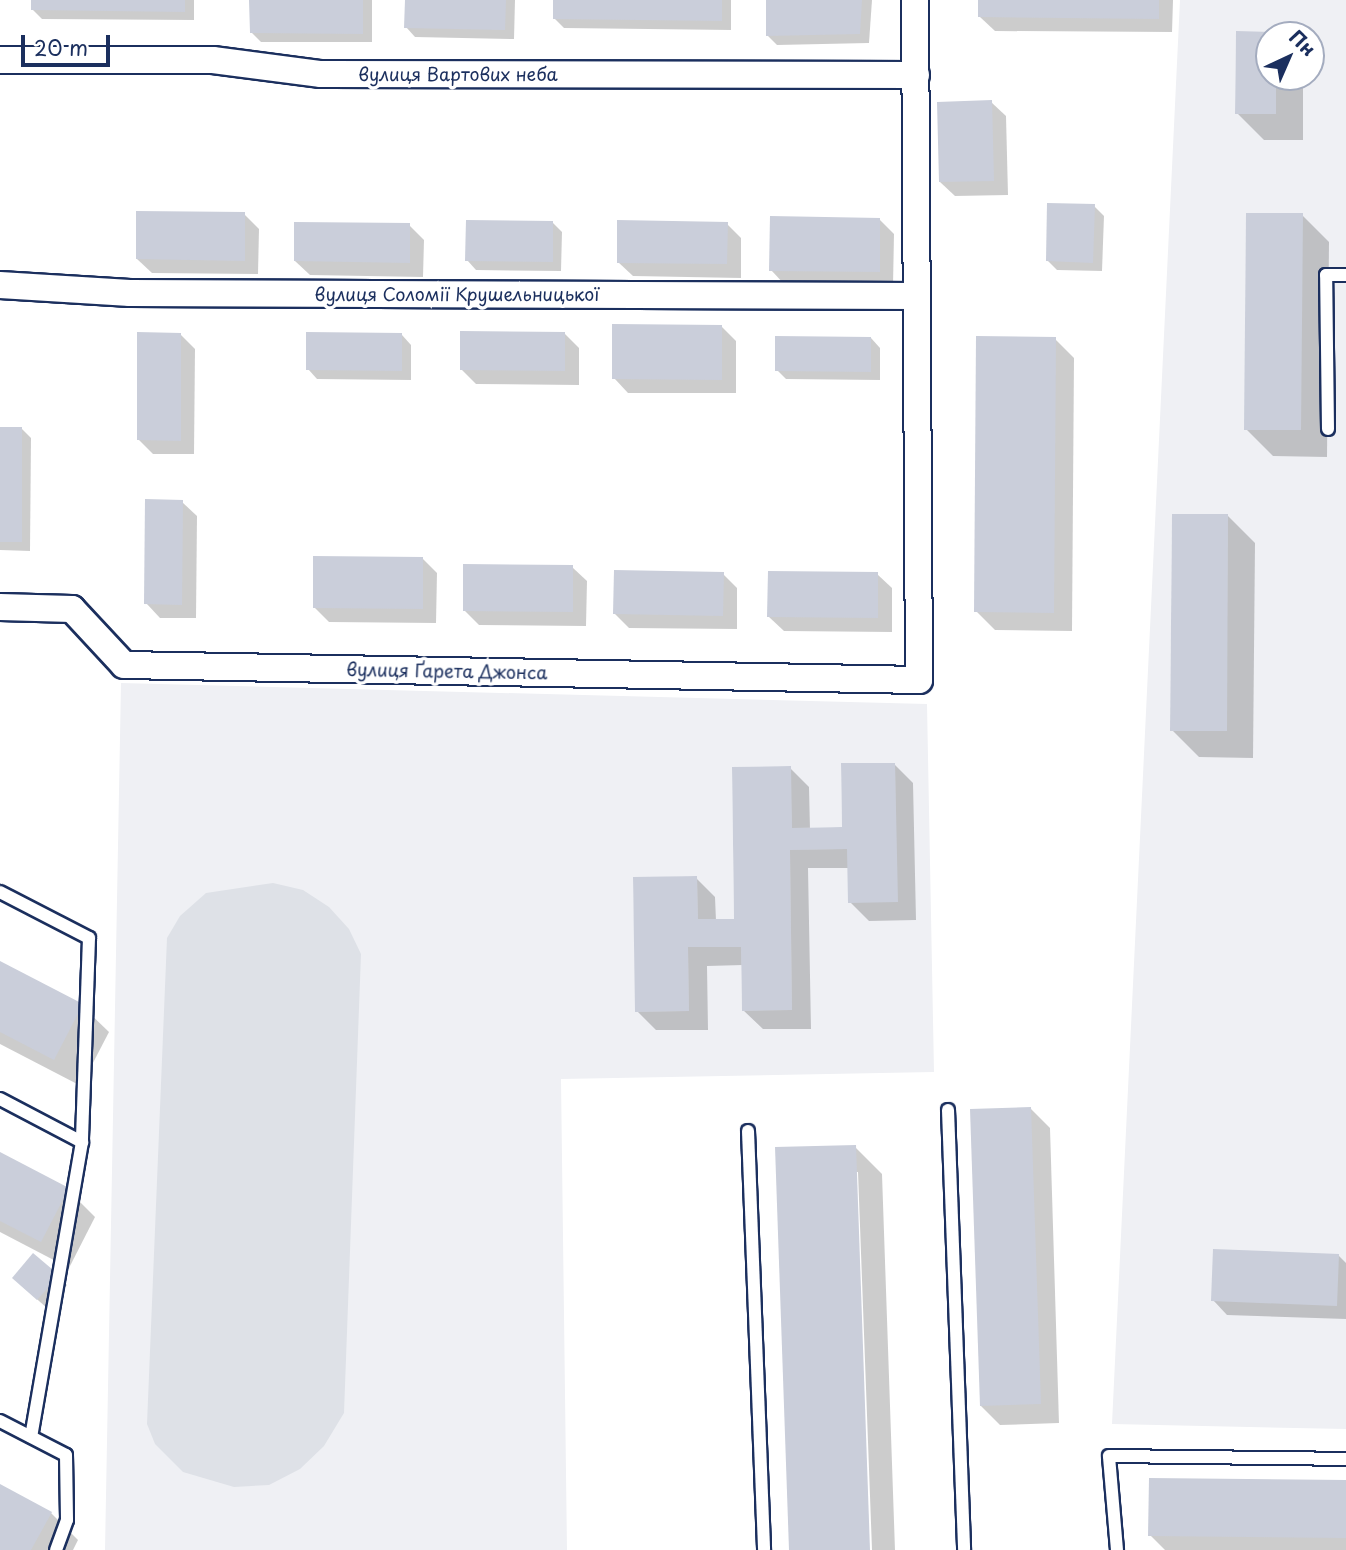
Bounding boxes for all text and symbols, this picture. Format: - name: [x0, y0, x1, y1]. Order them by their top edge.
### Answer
- scale bar: [24, 21, 114, 65]
- north arrow: [1255, 21, 1325, 91]
- text: Пн: [1284, 23, 1323, 62]
- text: 20 m: [34, 31, 88, 63]
- street label: вулиця Вартових неба: [358, 63, 558, 85]
- street label: вулиця Соломії Крушельницької: [314, 283, 600, 305]
- street label: вулиця Ґарета Джонса: [346, 658, 548, 684]

